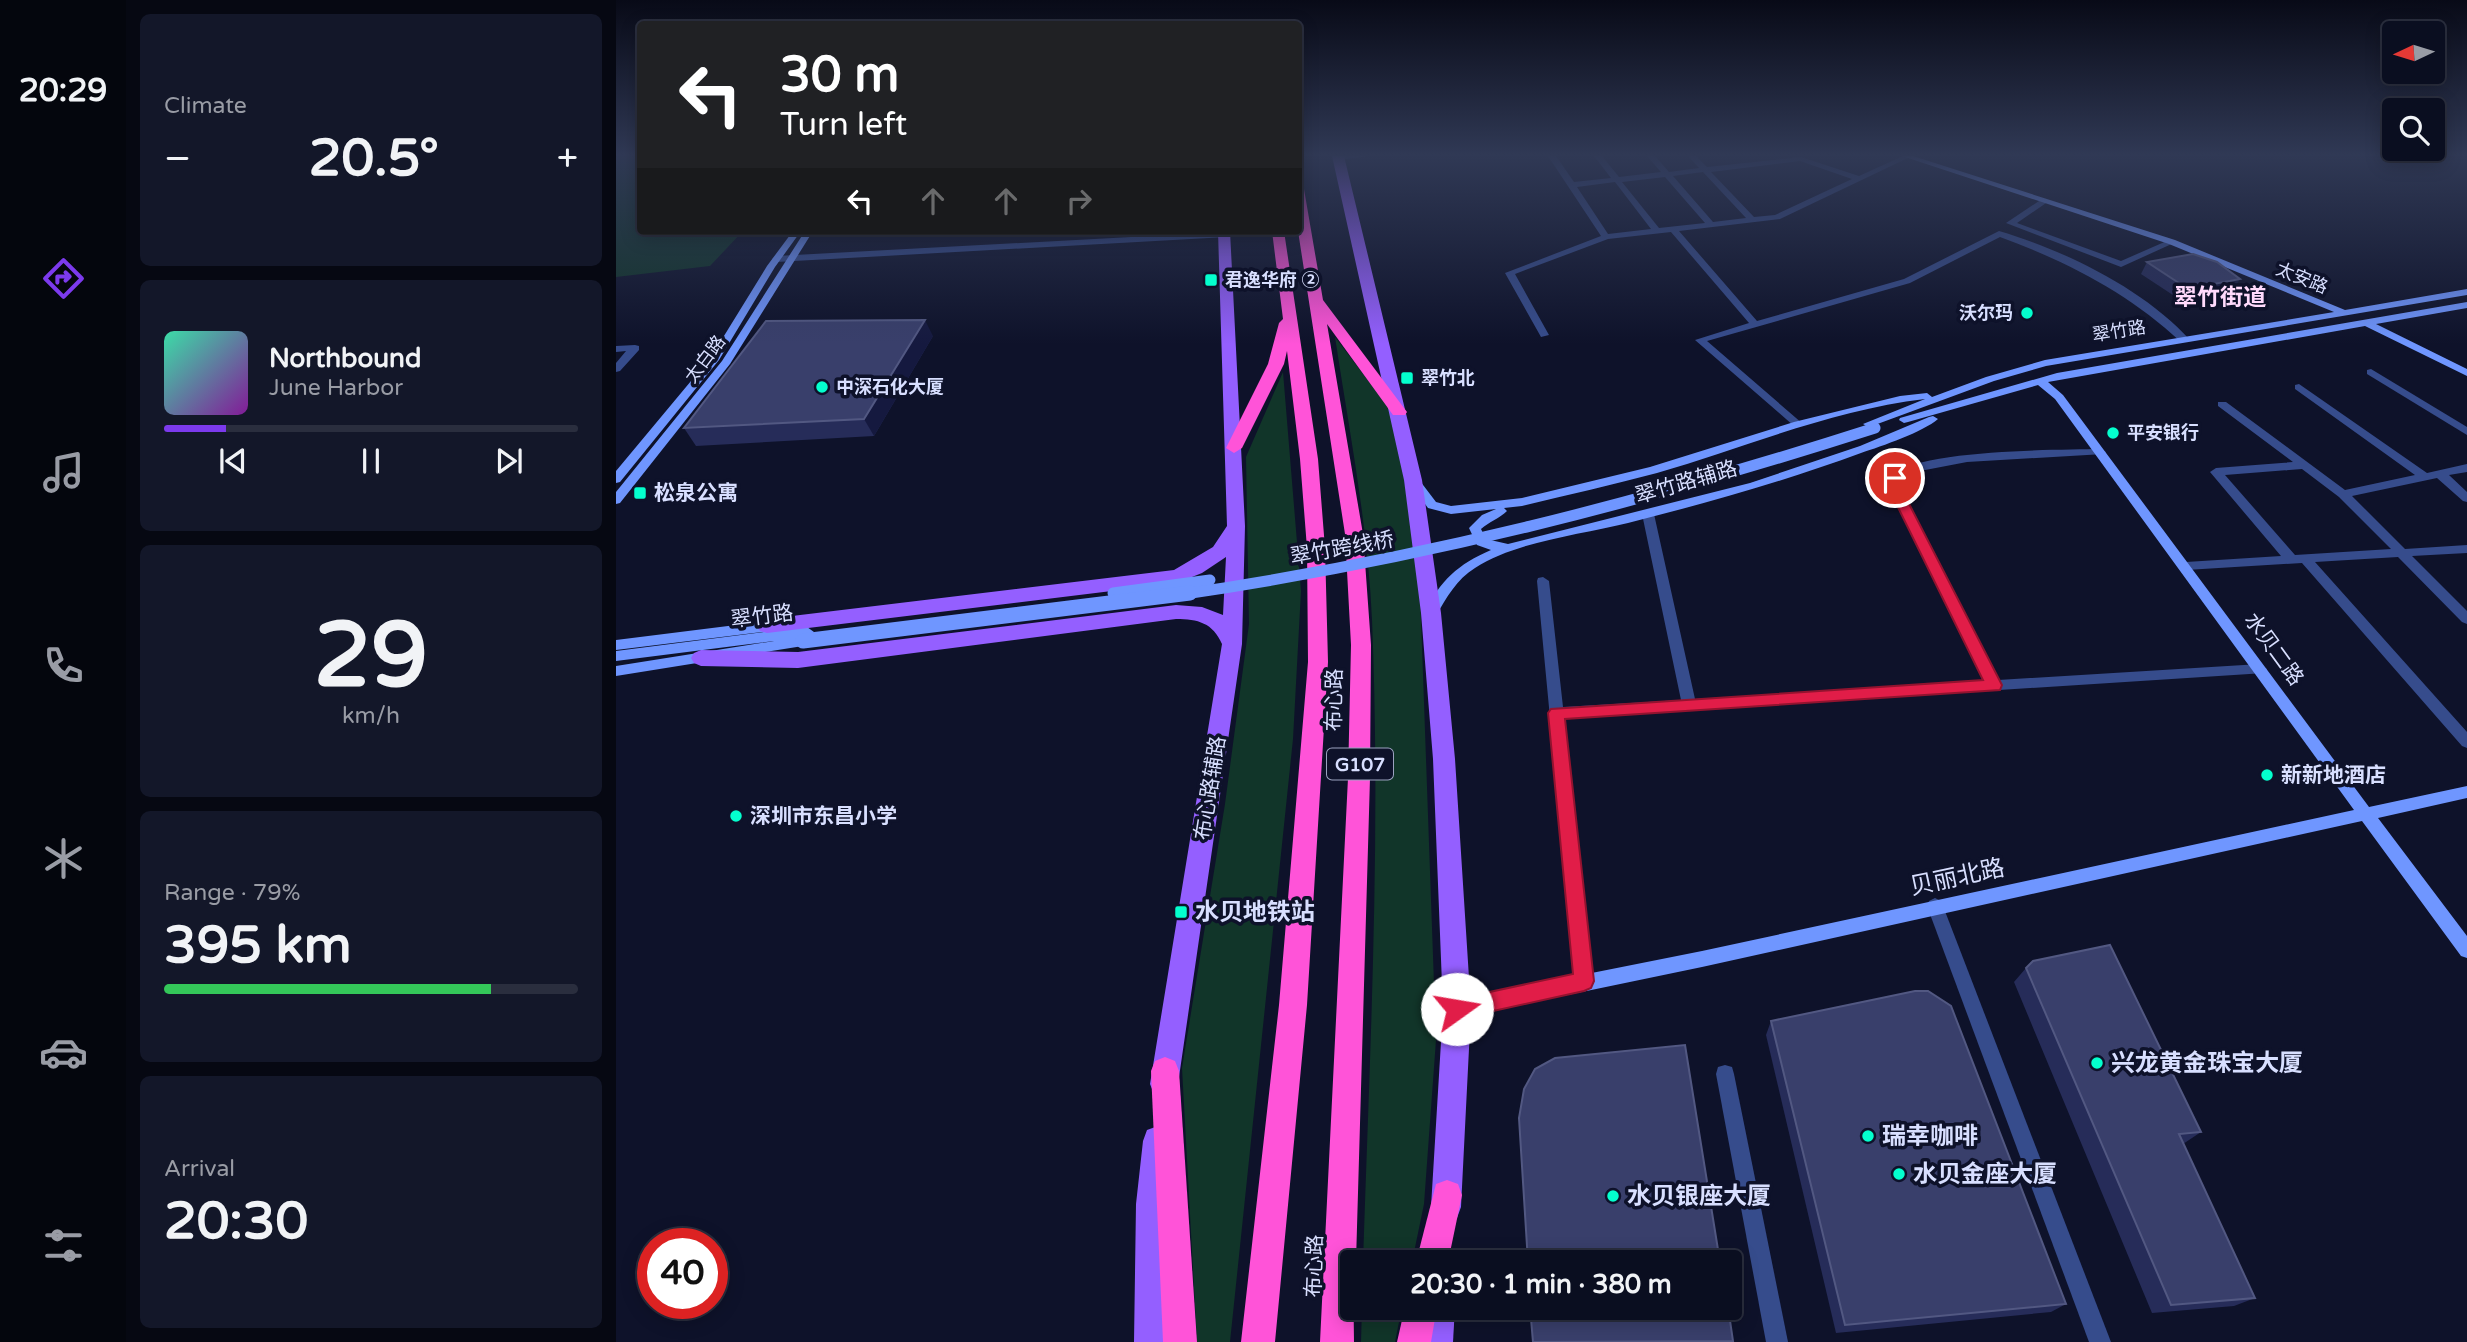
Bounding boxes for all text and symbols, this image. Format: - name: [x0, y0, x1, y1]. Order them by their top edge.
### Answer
- north arrow: [2382, 21, 2445, 84]
- map controls: [2382, 21, 2445, 161]
- text: 30 m: [780, 46, 899, 105]
- icon: left: [665, 49, 756, 140]
- text: 20:29: [19, 72, 107, 110]
- text: Climate: [164, 92, 247, 120]
- button: search: [2382, 98, 2445, 161]
- text: Turn left: [780, 106, 907, 144]
- text: 20.5°: [309, 127, 439, 190]
- text: −: [164, 136, 191, 182]
- text: +: [557, 136, 578, 182]
- icon: left: [841, 182, 879, 220]
- icon: ahead: [914, 182, 952, 220]
- icon: ahead: [987, 182, 1025, 220]
- icon: right: [1060, 182, 1098, 220]
- icon: directions: [39, 254, 88, 303]
- street label: 太安路: [2273, 258, 2331, 298]
- place label: 君逸华府 ②: [1225, 269, 1320, 291]
- marker: 君逸华府 ②: [1203, 272, 1219, 288]
- district label: 翠竹街道: [2174, 284, 2266, 312]
- place label: 沃尔玛: [1959, 302, 2013, 324]
- marker: 沃尔玛: [2019, 305, 2035, 321]
- street label: 翠竹路: [2091, 316, 2147, 346]
- street label: 太白路: [680, 331, 730, 387]
- text: Northbound: [269, 343, 421, 374]
- place label: 翠竹北: [1421, 367, 1475, 389]
- marker: 翠竹北: [1399, 370, 1415, 386]
- text: June Harbor: [269, 374, 403, 402]
- place label: 中深石化大厦: [836, 376, 944, 398]
- marker: 中深石化大厦: [814, 379, 830, 395]
- place label: 平安银行: [2127, 422, 2199, 444]
- marker: 平安银行: [2105, 425, 2121, 441]
- icon: previous: [214, 442, 252, 480]
- icon: pause: [352, 442, 390, 480]
- icon: next: [490, 442, 528, 480]
- icon: music: [39, 448, 88, 497]
- pin: [1865, 448, 1925, 508]
- street label: 翠竹路辅路: [1632, 456, 1740, 509]
- icon: arrive: [1876, 459, 1914, 497]
- place label: 松泉公寓: [654, 481, 738, 506]
- marker: 松泉公寓: [632, 485, 648, 501]
- street label: 翠竹跨线桥: [1288, 527, 1396, 570]
- street label: 翠竹路: [729, 600, 795, 633]
- text: 29: [314, 601, 428, 711]
- street label: 水贝二路: [2239, 608, 2308, 691]
- icon: phone: [39, 641, 88, 690]
- street label: 布心路: [1321, 668, 1348, 732]
- text: km/h: [342, 702, 400, 730]
- street label: 布心路辅路: [1190, 734, 1231, 842]
- road number: G107: [1327, 748, 1393, 779]
- place label: 新新地酒店: [2281, 763, 2386, 788]
- marker: 新新地酒店: [2259, 767, 2275, 783]
- place label: 深圳市东昌小学: [750, 804, 897, 829]
- marker: 深圳市东昌小学: [728, 808, 744, 824]
- icon: climate: [39, 834, 88, 883]
- street label: 贝丽北路: [1907, 853, 2007, 902]
- text: Range · 79%: [164, 879, 300, 907]
- place label: 水贝地铁站: [1195, 898, 1315, 927]
- marker: 水贝地铁站: [1173, 904, 1189, 920]
- text: 395 km: [164, 914, 352, 977]
- position arrow: [1420, 972, 1494, 1046]
- icon: car: [39, 1028, 88, 1077]
- place label: 兴龙黄金珠宝大厦: [2111, 1049, 2303, 1078]
- marker: 兴龙黄金珠宝大厦: [2089, 1055, 2105, 1071]
- place label: 瑞幸咖啡: [1882, 1122, 1978, 1151]
- marker: 瑞幸咖啡: [1860, 1128, 1876, 1144]
- text: Arrival: [164, 1155, 235, 1183]
- place label: 水贝金座大厦: [1913, 1160, 2057, 1189]
- marker: 水贝金座大厦: [1891, 1166, 1907, 1182]
- place label: 水贝银座大厦: [1627, 1182, 1771, 1211]
- marker: 水贝银座大厦: [1605, 1188, 1621, 1204]
- text: 20:30: [164, 1190, 308, 1253]
- icon: filters: [39, 1221, 88, 1270]
- speed limit sign: 40: [637, 1228, 728, 1319]
- street label: 布心路: [1301, 1234, 1328, 1298]
- text: 20:30 · 1 min · 380 m: [1410, 1269, 1672, 1300]

